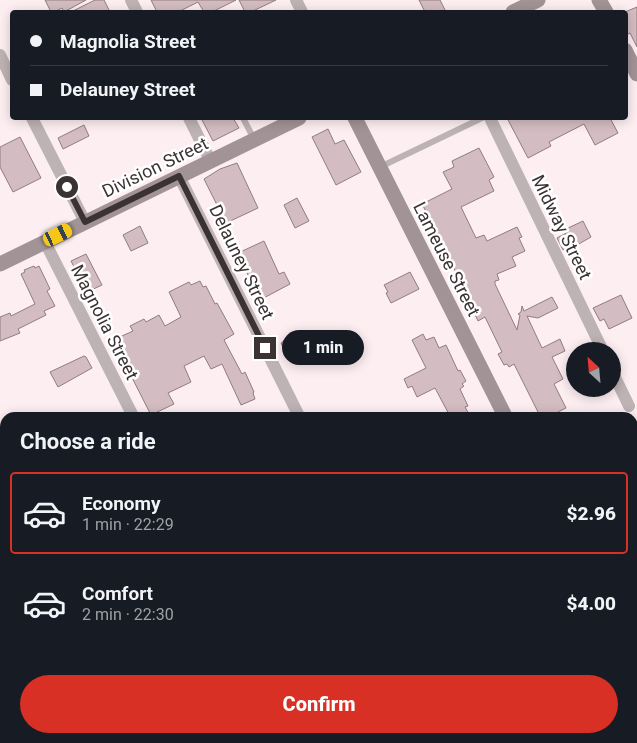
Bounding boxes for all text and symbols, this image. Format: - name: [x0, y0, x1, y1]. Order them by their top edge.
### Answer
- text: Magnolia Street: [60, 30, 196, 53]
- text: Delauney Street: [60, 78, 195, 101]
- street label: Division Street: [99, 132, 211, 202]
- street label: Midway Street: [528, 171, 596, 283]
- route start: [56, 176, 78, 198]
- street label: Lameuse Street: [409, 198, 485, 320]
- street label: Delauney Street: [205, 201, 279, 323]
- car: [41, 222, 74, 248]
- street label: Magnolia Street: [67, 261, 143, 383]
- callout: 1 min: [282, 330, 365, 366]
- route end: [254, 337, 276, 359]
- text: 1 min: [303, 338, 343, 357]
- north arrow: [566, 342, 621, 398]
- map controls: [566, 342, 621, 397]
- text: Choose a ride: [20, 429, 156, 454]
- icon: car: [22, 491, 67, 536]
- text: Economy: [82, 492, 161, 515]
- text: $2.96: [567, 502, 616, 525]
- text: 1 min · 22:29: [82, 515, 174, 534]
- icon: car: [22, 581, 67, 626]
- text: Comfort: [82, 582, 153, 605]
- text: $4.00: [567, 592, 616, 615]
- text: 2 min · 22:30: [82, 605, 174, 624]
- button: Confirm: [20, 675, 618, 733]

